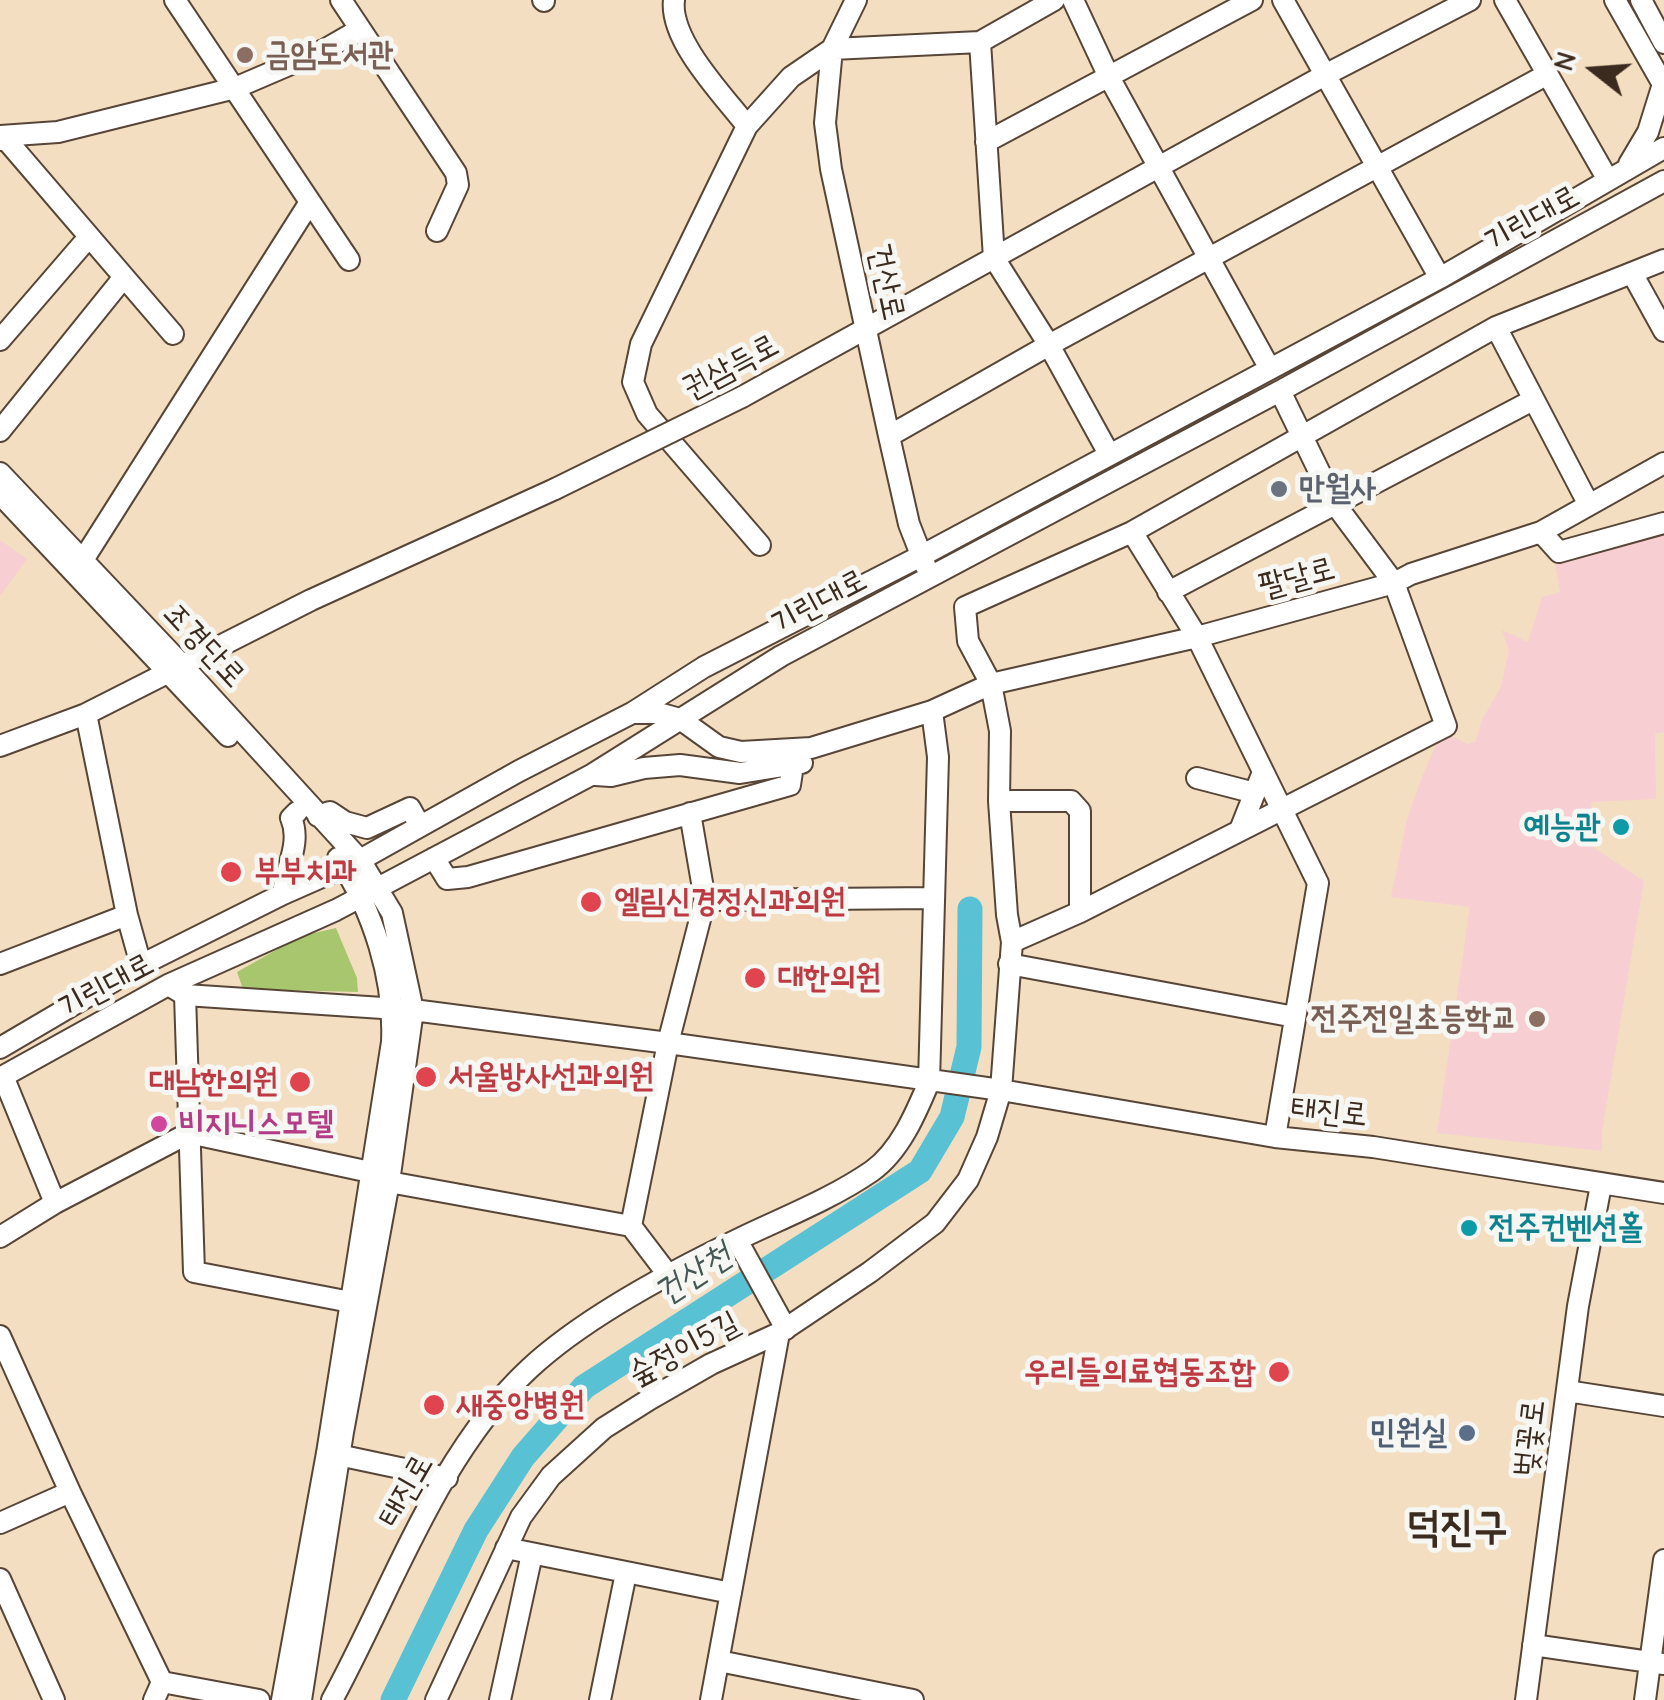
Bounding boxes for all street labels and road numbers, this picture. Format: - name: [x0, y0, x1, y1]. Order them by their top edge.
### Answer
- street label: 기린대로: [1478, 177, 1586, 261]
- street label: 건산로: [859, 240, 913, 324]
- street label: 권삼득로: [677, 326, 785, 408]
- street label: 팔달로: [1255, 549, 1339, 607]
- street label: 기린대로: [765, 561, 873, 643]
- street label: 조경단로: [155, 594, 253, 696]
- street label: 기린대로: [52, 945, 160, 1027]
- street label: 태진로: [1289, 1089, 1369, 1135]
- street label: 숲정이5길: [622, 1304, 746, 1394]
- street label: 벚꽃로: [1506, 1397, 1554, 1479]
- street label: 태진로: [370, 1448, 442, 1534]

